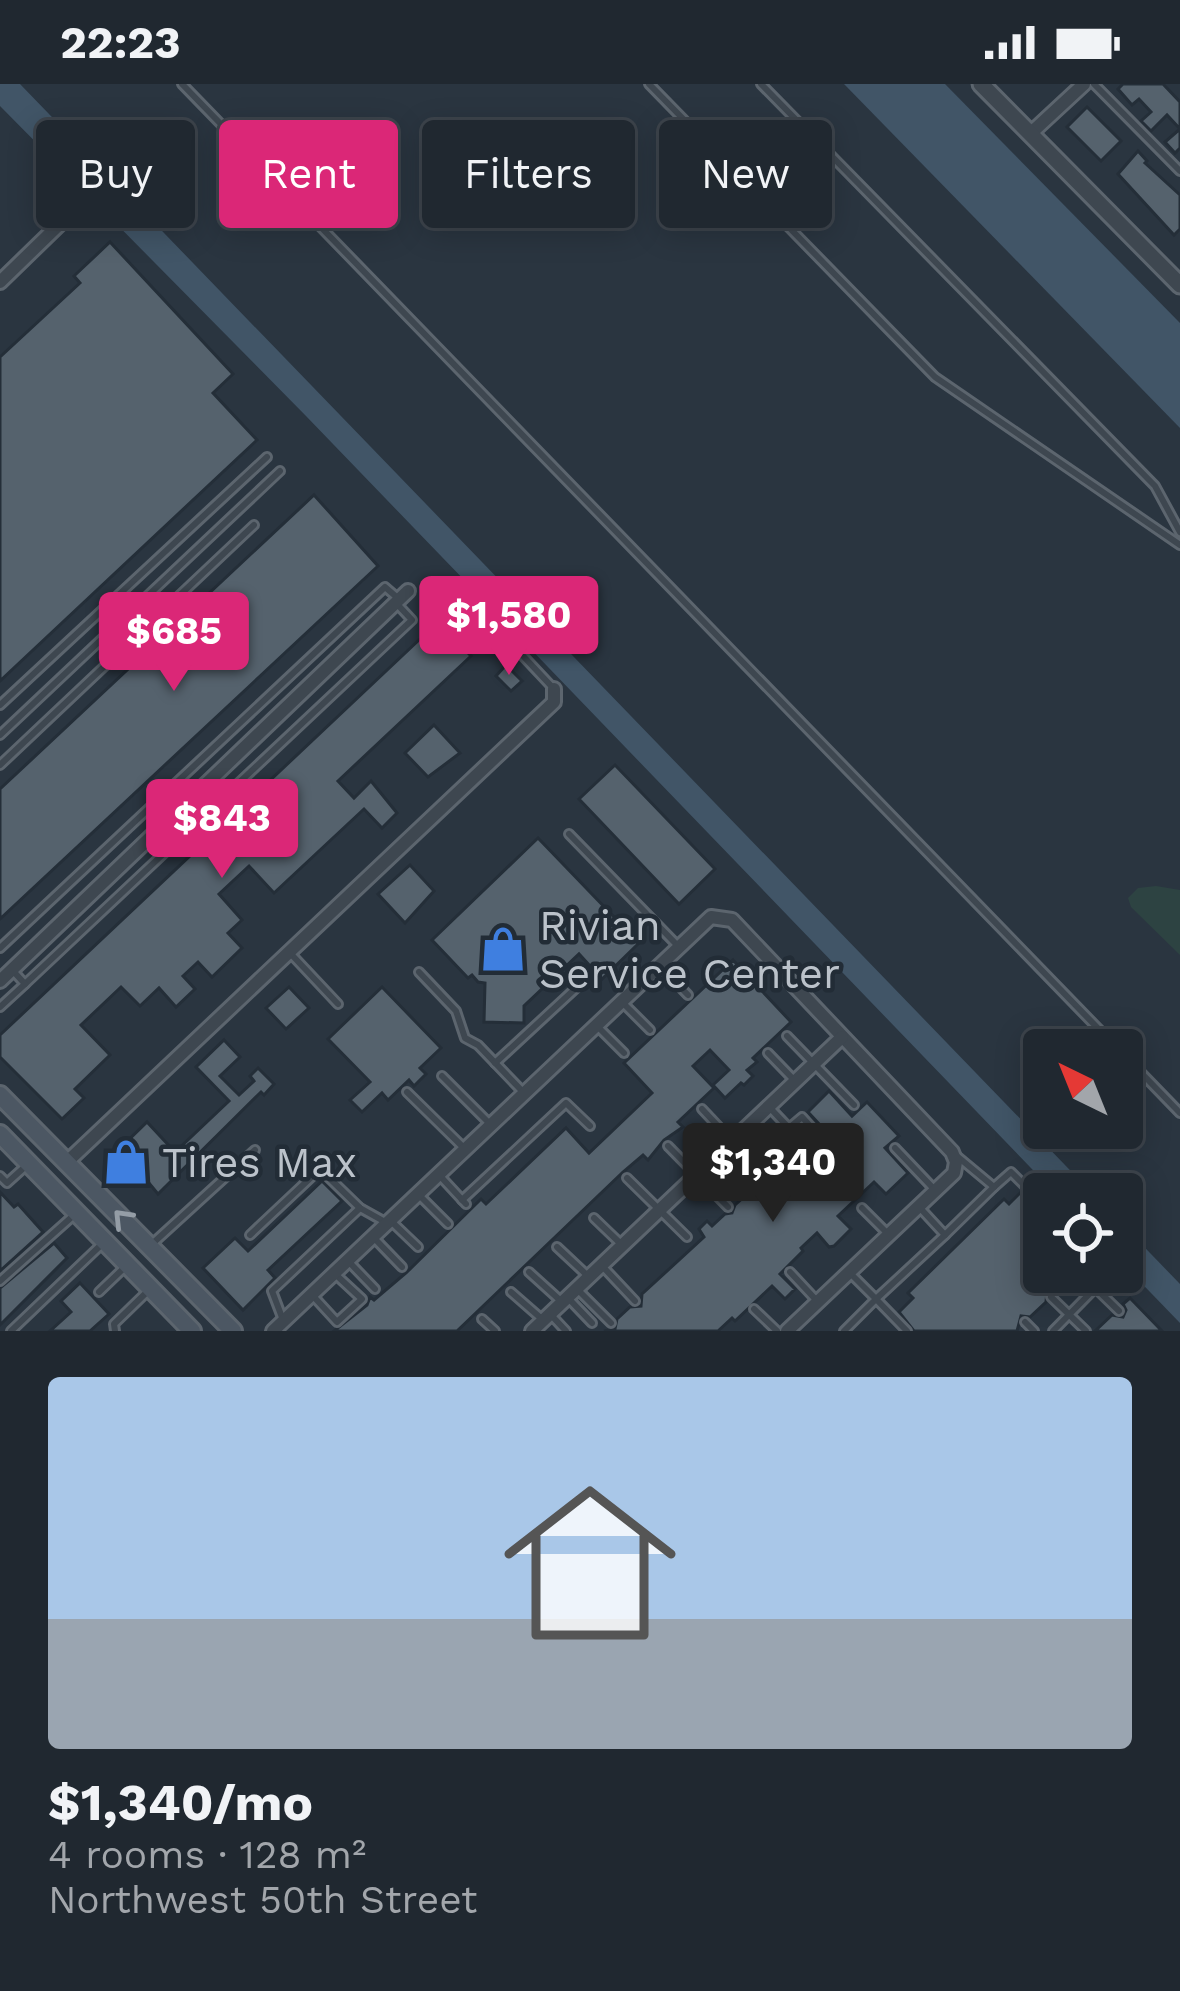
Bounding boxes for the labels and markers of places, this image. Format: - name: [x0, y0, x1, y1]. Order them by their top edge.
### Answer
- pin: $1,580: [411, 576, 607, 678]
- pin: $685: [103, 592, 245, 694]
- pin: $843: [151, 779, 293, 881]
- place label: Rivian Service Center: [539, 901, 840, 998]
- shop icon: Rivian Service Center: [478, 924, 528, 974]
- pin: $1,340: [675, 1123, 871, 1225]
- shop icon: Tires Max: [101, 1137, 151, 1187]
- place label: Tires Max: [162, 1138, 357, 1187]

